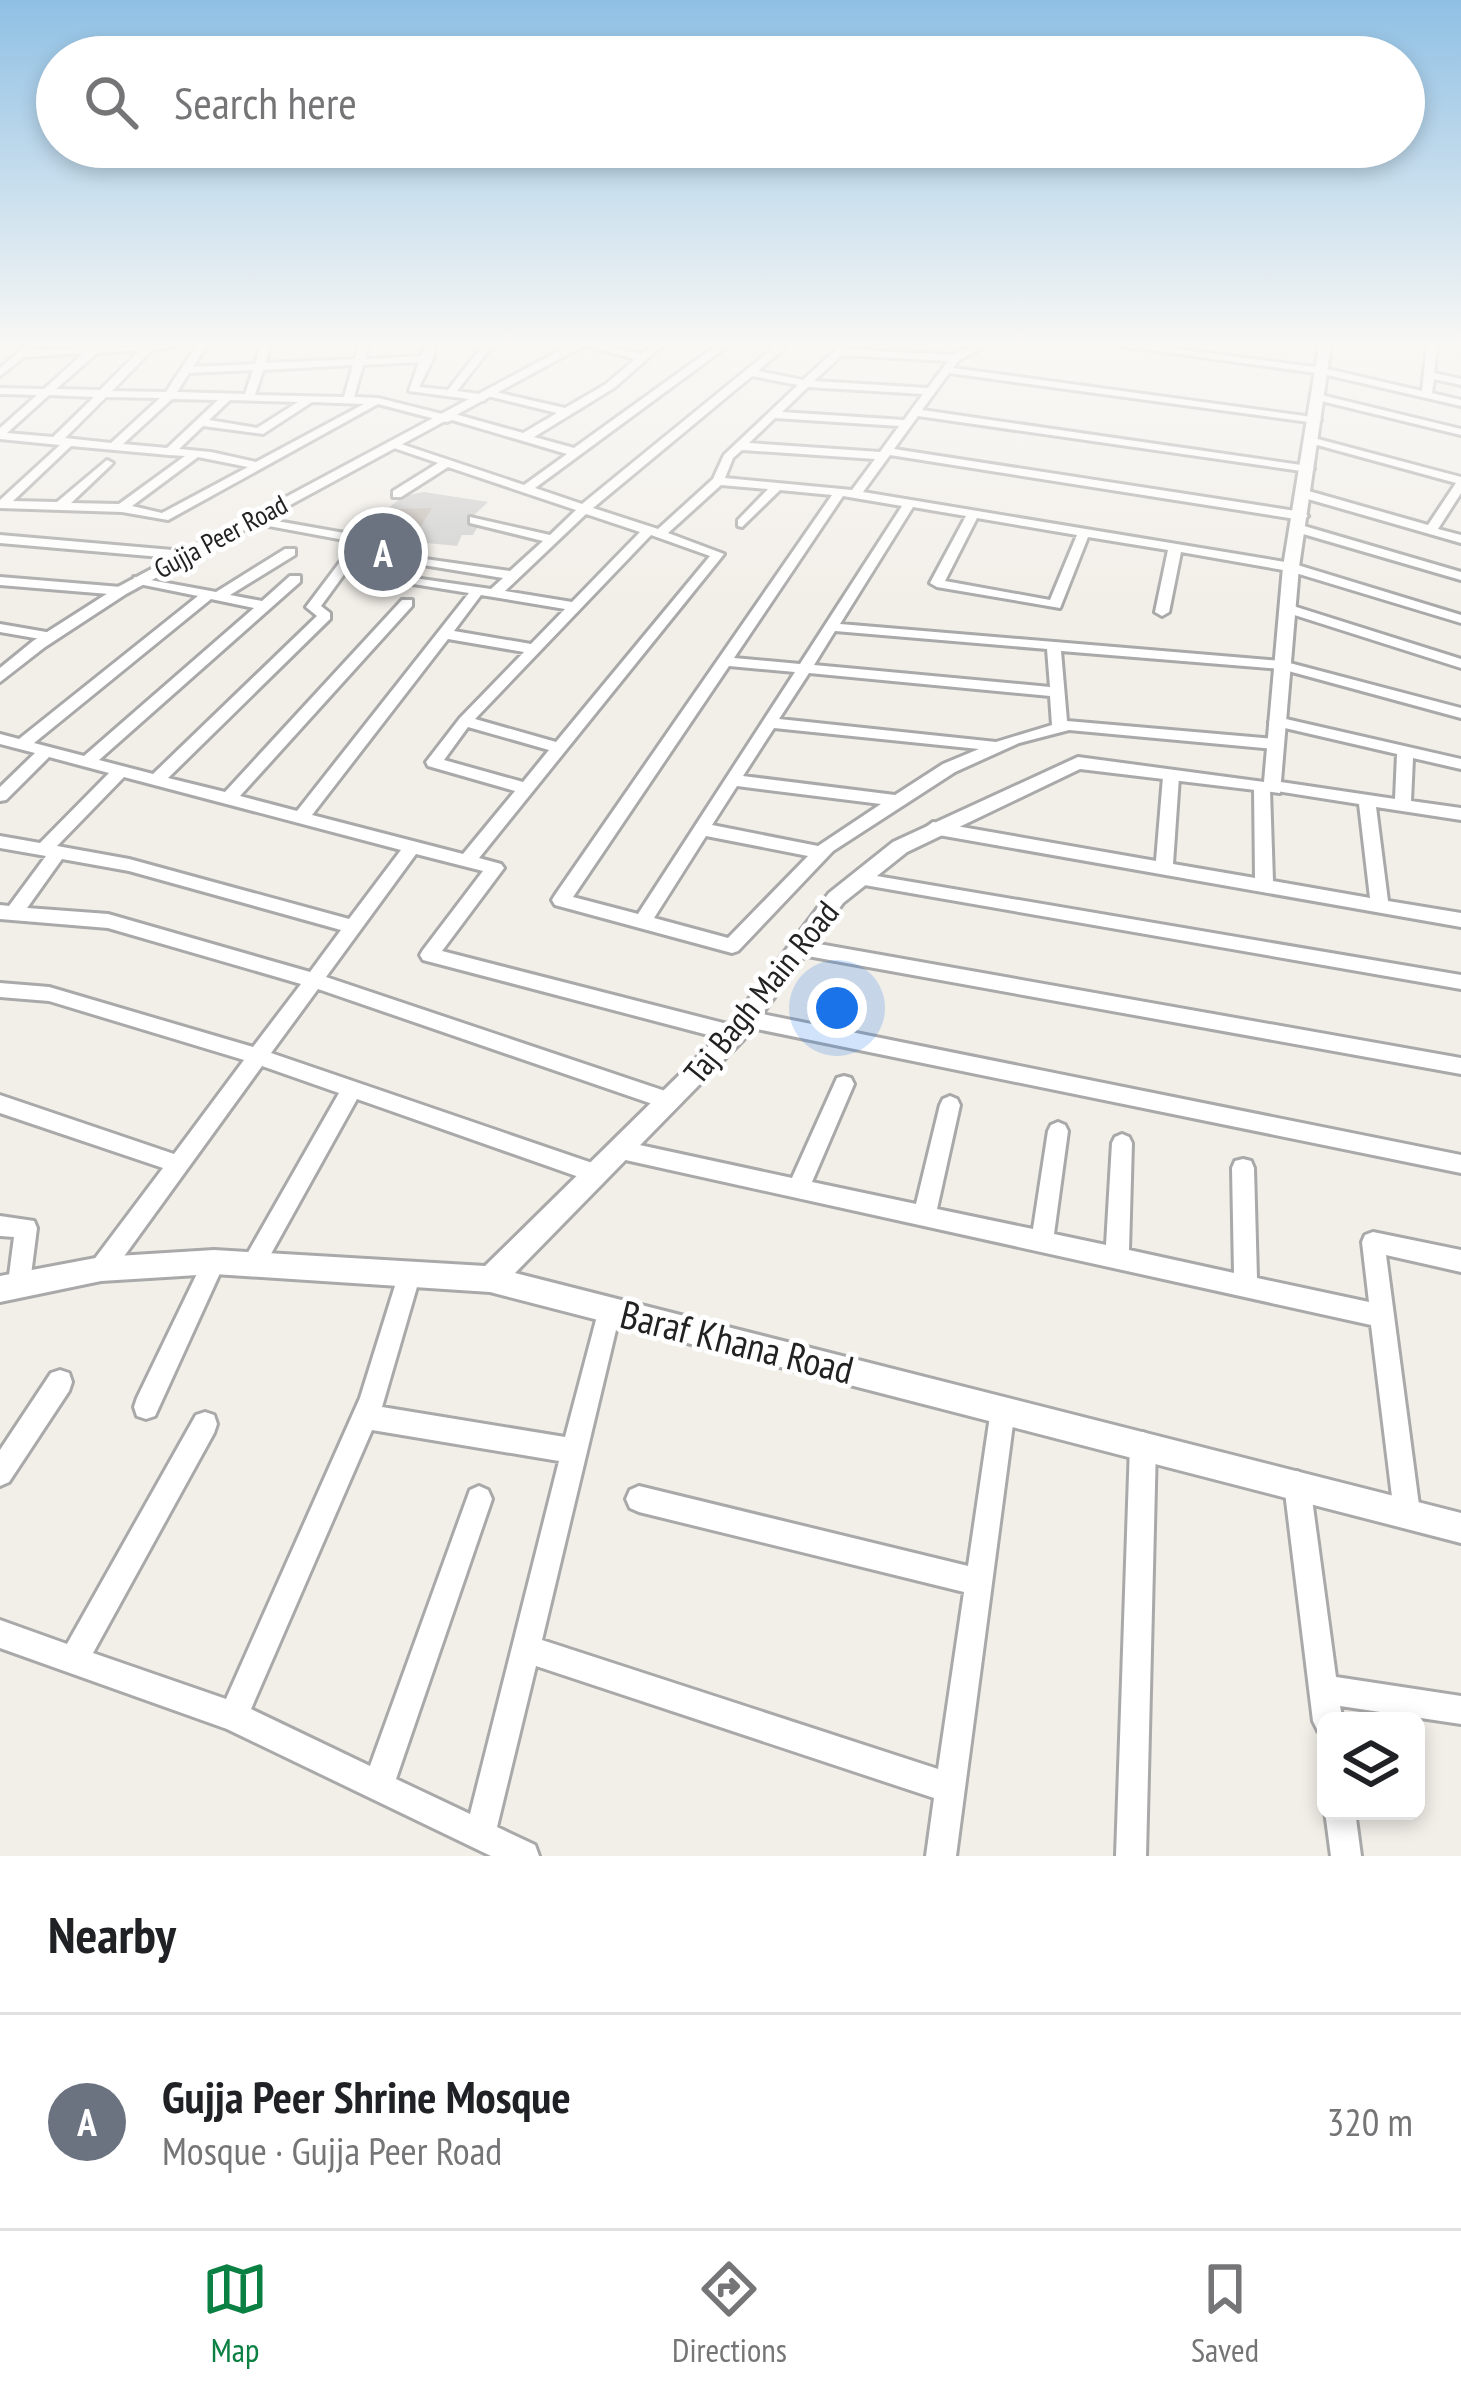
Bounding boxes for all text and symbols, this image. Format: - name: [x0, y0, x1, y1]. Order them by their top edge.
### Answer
- search box: [36, 36, 1425, 168]
- icon: search: [78, 69, 144, 135]
- text: Search here: [174, 73, 357, 131]
- street label: Gujja Peer Road: [148, 487, 293, 585]
- pin: A: [344, 507, 422, 597]
- street label: Taj Bagh Main Road: [674, 892, 847, 1092]
- your location: [807, 978, 867, 1038]
- street label: Baraf Khana Road: [615, 1288, 859, 1395]
- map controls: [1317, 1712, 1425, 1820]
- button: layers: [1317, 1712, 1425, 1820]
- text: Nearby: [48, 1901, 176, 1967]
- text: Gujja Peer Shrine Mosque: [162, 2067, 571, 2125]
- text: A: [77, 2096, 97, 2147]
- text: 320 m: [1327, 2096, 1413, 2147]
- text: Mosque · Gujja Peer Road: [162, 2125, 502, 2176]
- tab: Map: [202, 2256, 268, 2371]
- tab: Directions: [672, 2256, 787, 2371]
- tab: Saved: [1191, 2256, 1259, 2371]

